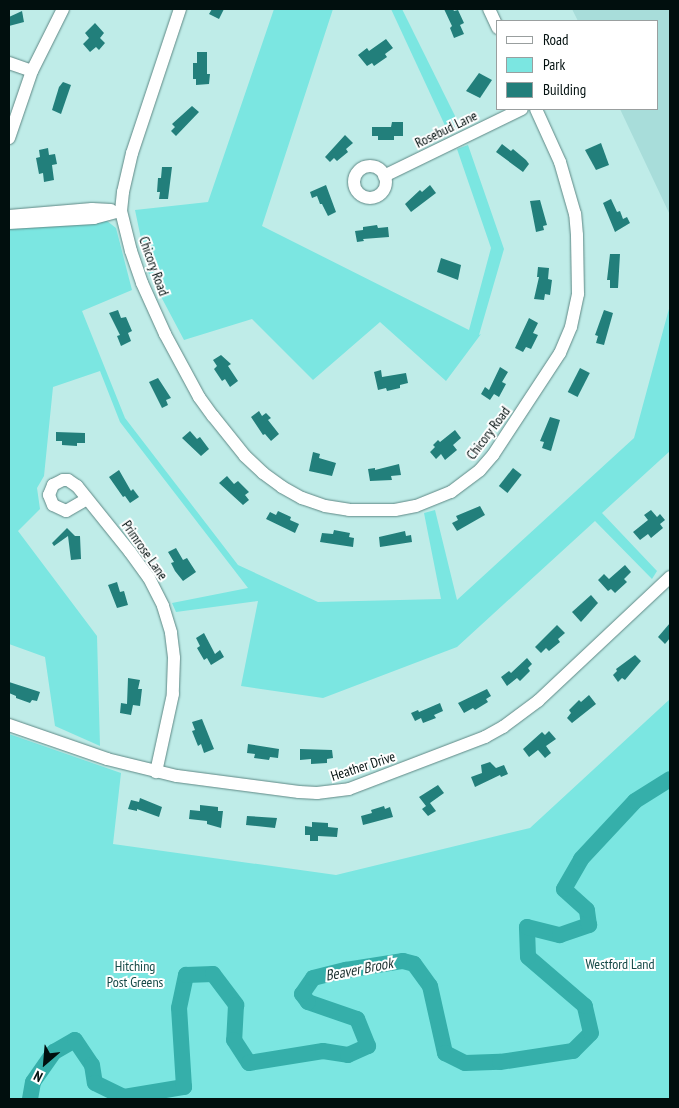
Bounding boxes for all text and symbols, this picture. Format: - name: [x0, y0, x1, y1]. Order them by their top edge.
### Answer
- legend: [497, 20, 659, 110]
- text: Road: [543, 30, 569, 49]
- text: Park: [543, 55, 565, 74]
- text: Building: [543, 80, 586, 99]
- street label: Rosebud Lane: [412, 107, 480, 151]
- street label: Chicory Road: [135, 234, 173, 298]
- street label: Chicory Road: [463, 403, 513, 463]
- street label: Primrose Lane: [118, 517, 172, 583]
- street label: Heather Drive: [329, 748, 397, 784]
- water label: Beaver Brook: [324, 954, 394, 984]
- park label: Westford Land: [585, 956, 655, 972]
- park label: Hitching Post Greens: [107, 958, 163, 990]
- north arrow: [20, 1038, 70, 1088]
- text: N: [31, 1067, 46, 1086]

